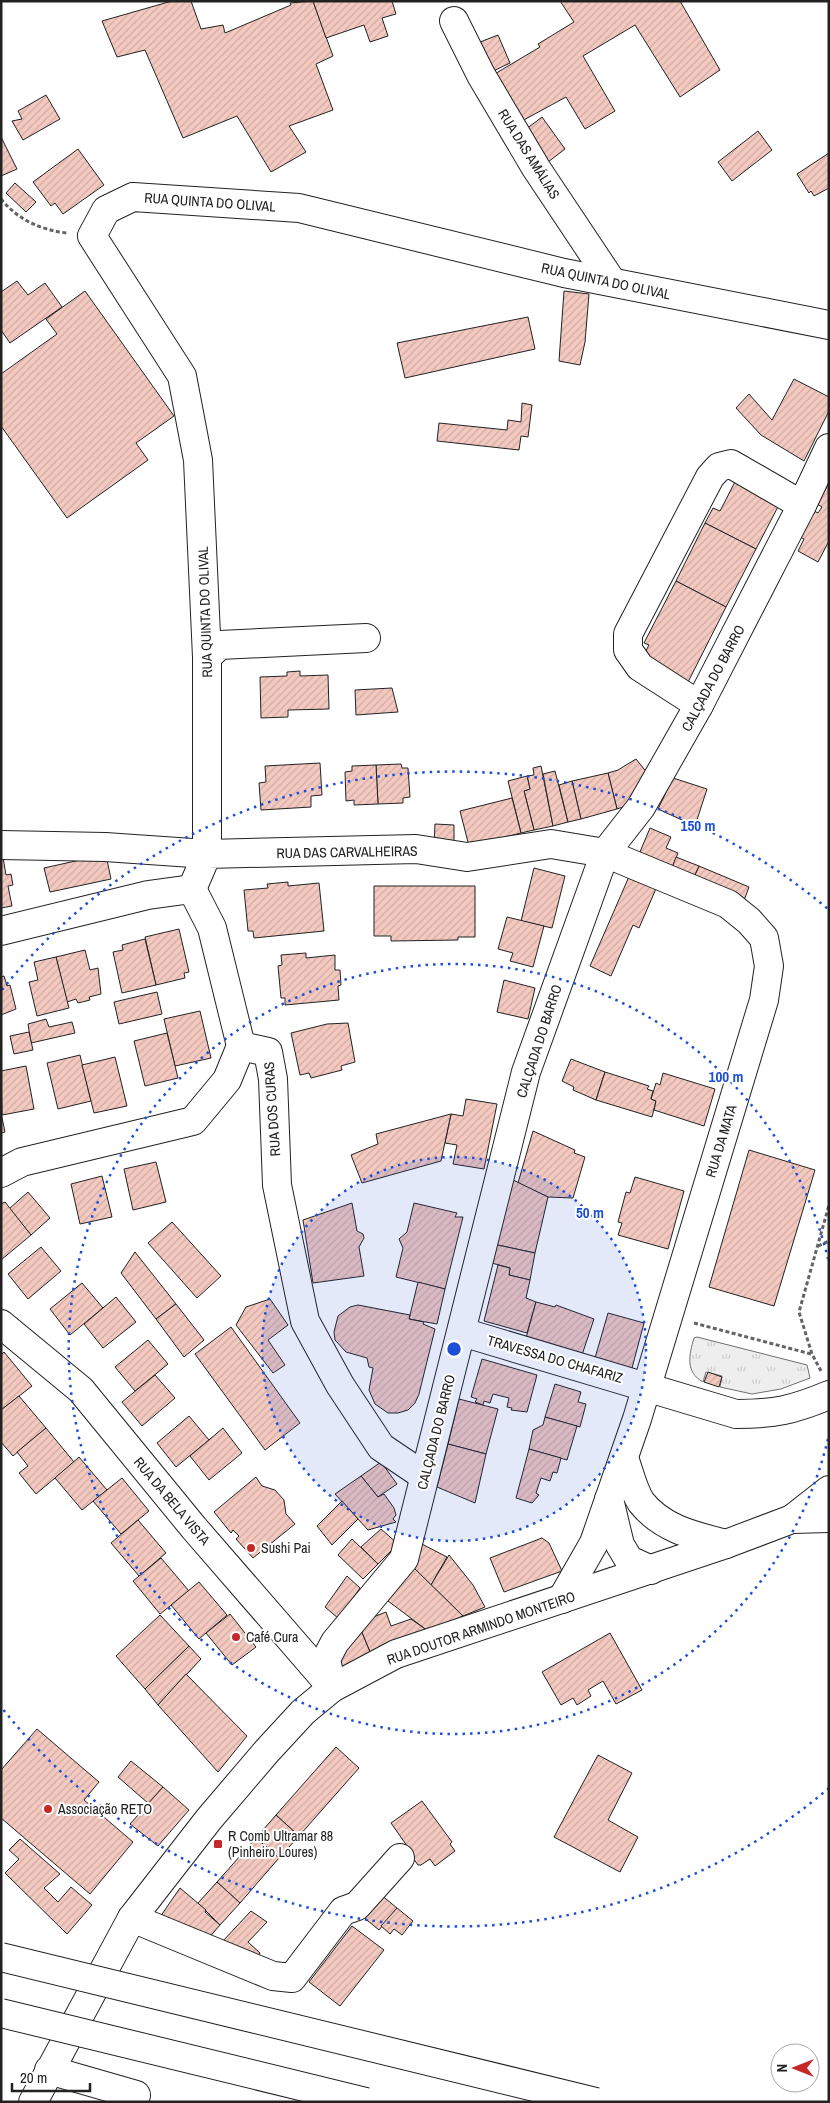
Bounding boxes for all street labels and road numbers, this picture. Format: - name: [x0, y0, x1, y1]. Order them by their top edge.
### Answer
- street label: RUA DAS AMÁLIAS: [494, 106, 564, 203]
- street label: RUA QUINTA DO OLIVAL: [144, 188, 277, 216]
- street label: RUA QUINTA DO OLIVAL: [540, 259, 673, 304]
- street label: RUA QUINTA DO OLIVAL: [194, 545, 216, 678]
- street label: CALÇADA DO BARRO: [677, 622, 749, 734]
- street label: RUA DAS CARVALHEIRAS: [276, 842, 418, 862]
- street label: CALÇADA DO BARRO: [512, 982, 566, 1100]
- street label: RUA DOS CURAS: [260, 1061, 284, 1157]
- street label: RUA DA MATA: [701, 1102, 741, 1180]
- street label: TRAVESSA DO CHAFARIZ: [485, 1331, 625, 1387]
- street label: CALÇADA DO BARRO: [413, 1373, 459, 1491]
- street label: RUA DA BELA VISTA: [130, 1453, 214, 1549]
- street label: RUA DOUTOR ARMINDO MONTEIRO: [384, 1587, 578, 1669]

